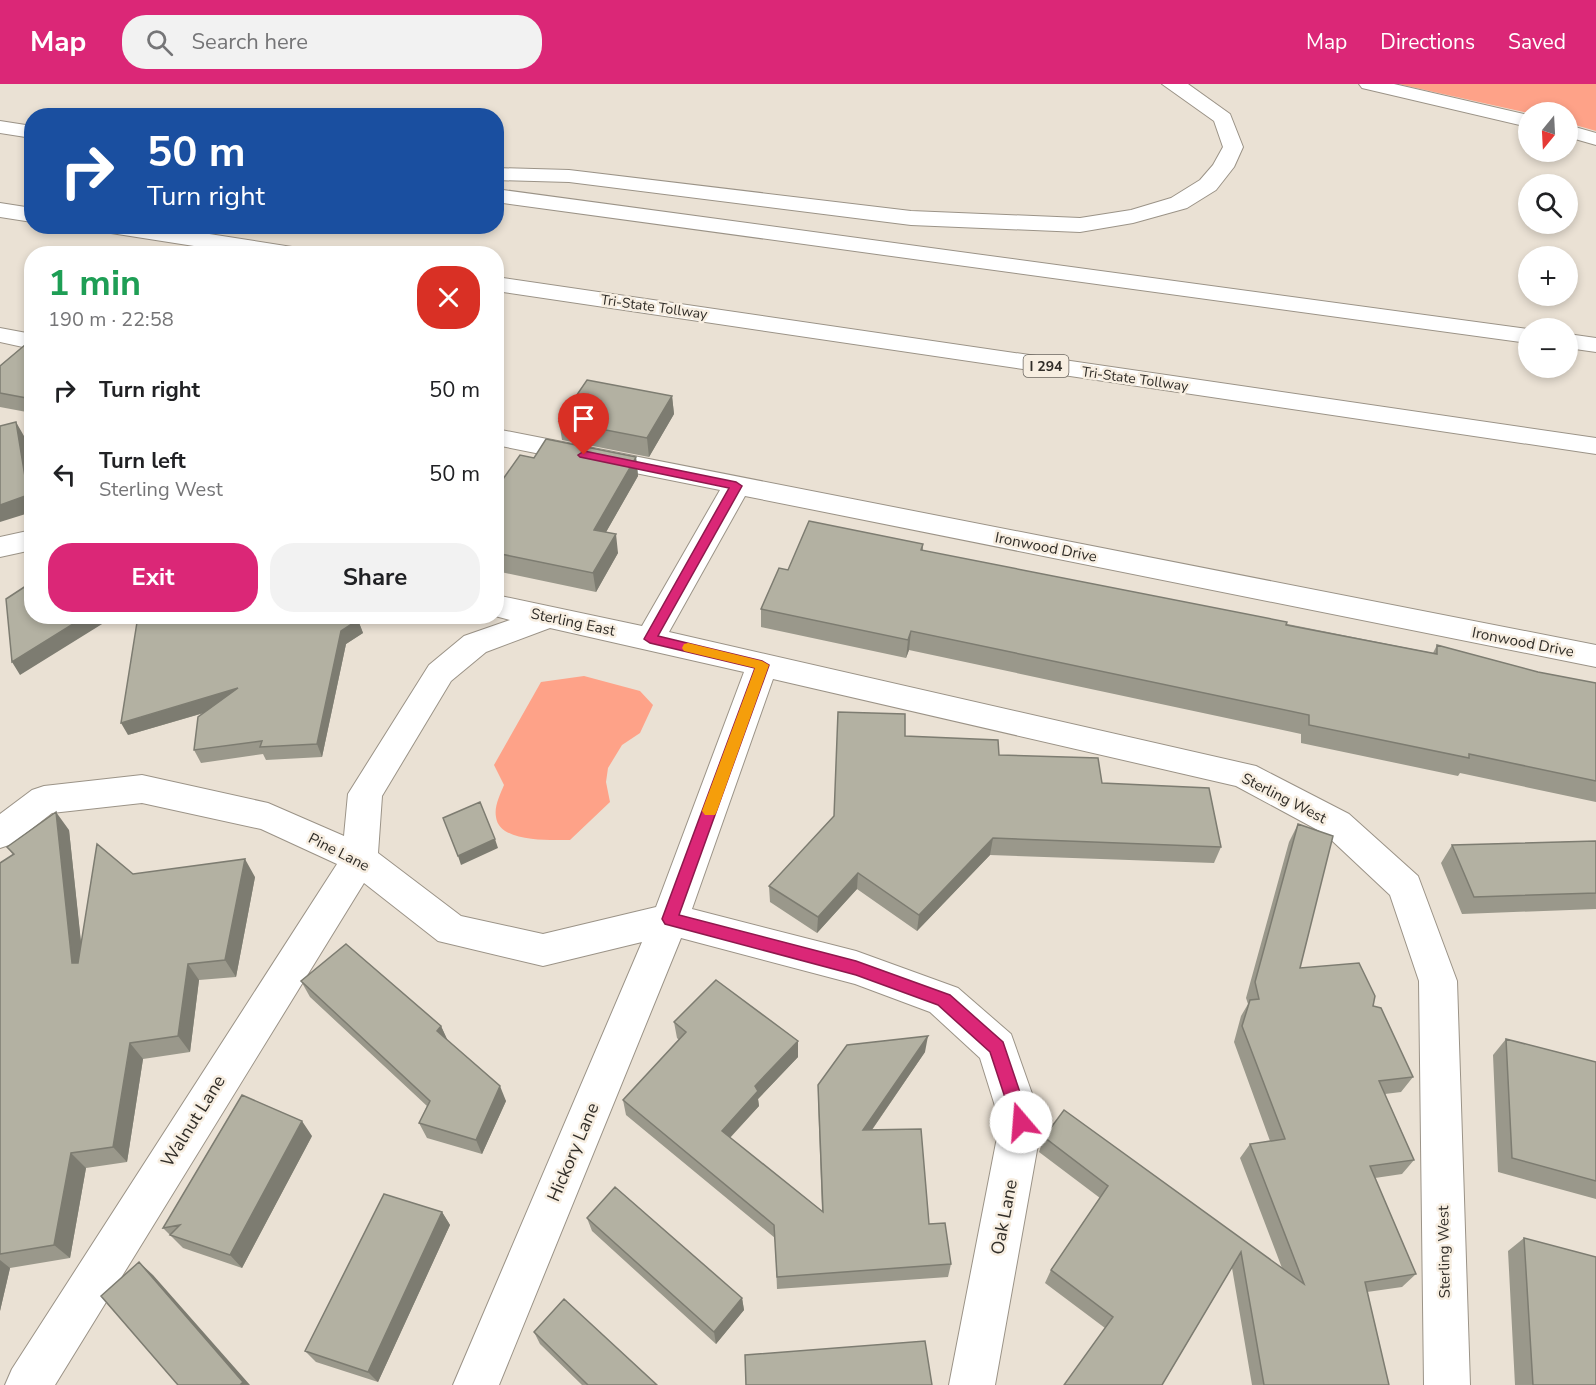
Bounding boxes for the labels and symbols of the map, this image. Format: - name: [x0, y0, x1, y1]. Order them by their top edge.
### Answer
- north arrow: [1518, 102, 1578, 162]
- street label: Tri-State Tollway: [599, 290, 709, 324]
- road number: I 294: [1024, 355, 1068, 377]
- street label: Tri-State Tollway: [1080, 362, 1190, 396]
- pin: [558, 393, 609, 455]
- street label: Ironwood Drive: [993, 527, 1099, 567]
- street label: Sterling East: [529, 603, 618, 641]
- street label: Ironwood Drive: [1470, 622, 1576, 662]
- street label: Sterling West: [1238, 768, 1331, 828]
- street label: Pine Lane: [305, 828, 373, 876]
- street label: Walnut Lane: [155, 1071, 231, 1171]
- position arrow: [989, 1090, 1053, 1154]
- street label: Hickory Lane: [541, 1099, 605, 1205]
- street label: Oak Lane: [985, 1177, 1023, 1257]
- street label: Sterling West: [1433, 1205, 1455, 1299]

